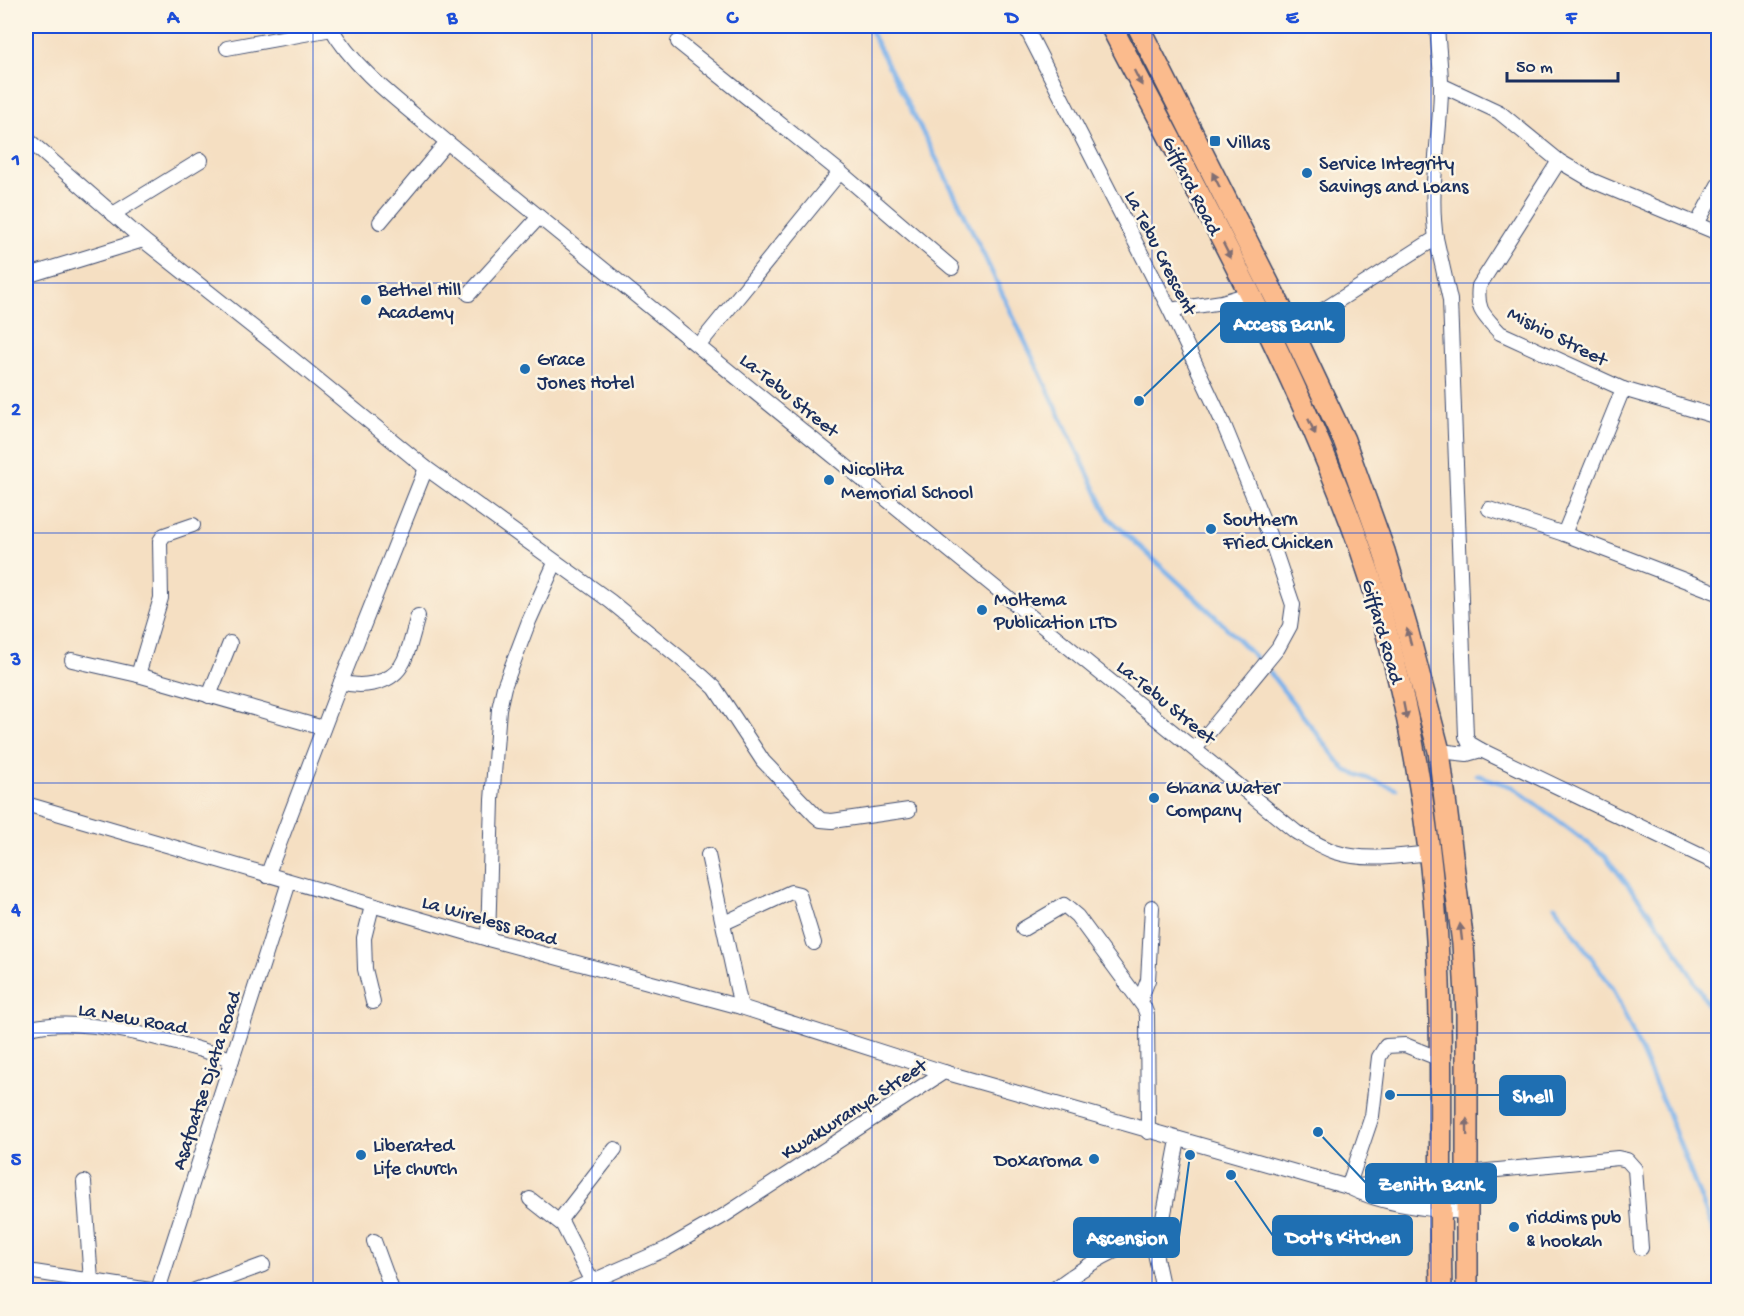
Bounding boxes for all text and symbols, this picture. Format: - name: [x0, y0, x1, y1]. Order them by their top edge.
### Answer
- text: A: [166, 8, 181, 31]
- text: B: [446, 8, 458, 31]
- text: C: [726, 8, 740, 31]
- text: D: [1003, 8, 1019, 31]
- text: E: [1286, 8, 1300, 31]
- text: F: [1565, 8, 1578, 31]
- scale bar: [1507, 45, 1618, 83]
- text: 50 m: [1516, 58, 1553, 79]
- one-way arrow: [1133, 69, 1143, 86]
- street label: Giffard Road: [1155, 133, 1226, 242]
- place label: Villas: [1226, 133, 1270, 156]
- marker: Villas: [1208, 134, 1222, 148]
- text: 1: [11, 150, 20, 173]
- place label: Service Integrity Savings and Loans: [1319, 154, 1469, 200]
- marker: Service Integrity Savings and Loans: [1300, 166, 1314, 180]
- one-way arrow: [1212, 172, 1221, 189]
- street label: La Tebu Crescent: [1118, 188, 1201, 321]
- one-way arrow: [1222, 243, 1232, 260]
- place label: Bethel Hill Academy: [377, 280, 461, 326]
- marker: Bethel Hill Academy: [359, 293, 373, 307]
- callout: Access Bank: [1221, 303, 1344, 342]
- street label: Mishio Street: [1503, 303, 1612, 374]
- text: Access Bank: [1232, 314, 1335, 339]
- place label: Grace Jones Hotel: [537, 350, 635, 396]
- street label: La-Tebu Street: [734, 350, 843, 445]
- marker: Grace Jones Hotel: [518, 362, 532, 376]
- text: 2: [11, 400, 21, 423]
- one-way arrow: [1307, 418, 1317, 436]
- place label: Nicolita Memorial School: [841, 460, 973, 506]
- marker: Nicolita Memorial School: [822, 473, 836, 487]
- place label: Southern Fried Chicken: [1222, 510, 1333, 556]
- marker: Southern Fried Chicken: [1204, 522, 1218, 536]
- street label: Giffard Road: [1355, 577, 1407, 689]
- place label: Moltema Publication LTD: [993, 590, 1118, 636]
- marker: Moltema Publication LTD: [975, 603, 989, 617]
- one-way arrow: [1404, 628, 1413, 646]
- text: 3: [10, 650, 21, 673]
- street label: La-Tebu Street: [1111, 657, 1220, 752]
- one-way arrow: [1401, 702, 1410, 721]
- place label: Ghana Water Company: [1166, 778, 1281, 824]
- marker: Ghana Water Company: [1147, 791, 1161, 805]
- street label: La Wireless Road: [419, 892, 562, 953]
- text: 4: [10, 900, 21, 923]
- one-way arrow: [1457, 923, 1466, 942]
- street label: Asafoatse Djata Road: [169, 987, 249, 1173]
- street label: La New Road: [76, 1000, 191, 1042]
- street label: Kwakwranya Street: [778, 1054, 933, 1167]
- callout: Shell: [1500, 1076, 1565, 1115]
- text: Shell: [1512, 1086, 1554, 1111]
- one-way arrow: [1463, 1118, 1472, 1137]
- place label: Liberated Life church: [373, 1136, 458, 1182]
- marker: Liberated Life church: [354, 1148, 368, 1162]
- text: 5: [11, 1150, 22, 1173]
- place label: Doxaroma: [992, 1151, 1083, 1174]
- marker: Doxaroma: [1087, 1152, 1101, 1166]
- callout: Zenith Bank: [1366, 1164, 1496, 1203]
- text: Zenith Bank: [1378, 1174, 1486, 1199]
- place label: riddims pub & hookah: [1526, 1208, 1622, 1254]
- callout: Dot's Kitchen: [1273, 1216, 1412, 1255]
- callout: Ascension: [1074, 1218, 1179, 1257]
- marker: riddims pub & hookah: [1507, 1220, 1521, 1234]
- text: Dot's Kitchen: [1283, 1227, 1402, 1252]
- text: Ascension: [1085, 1228, 1169, 1253]

